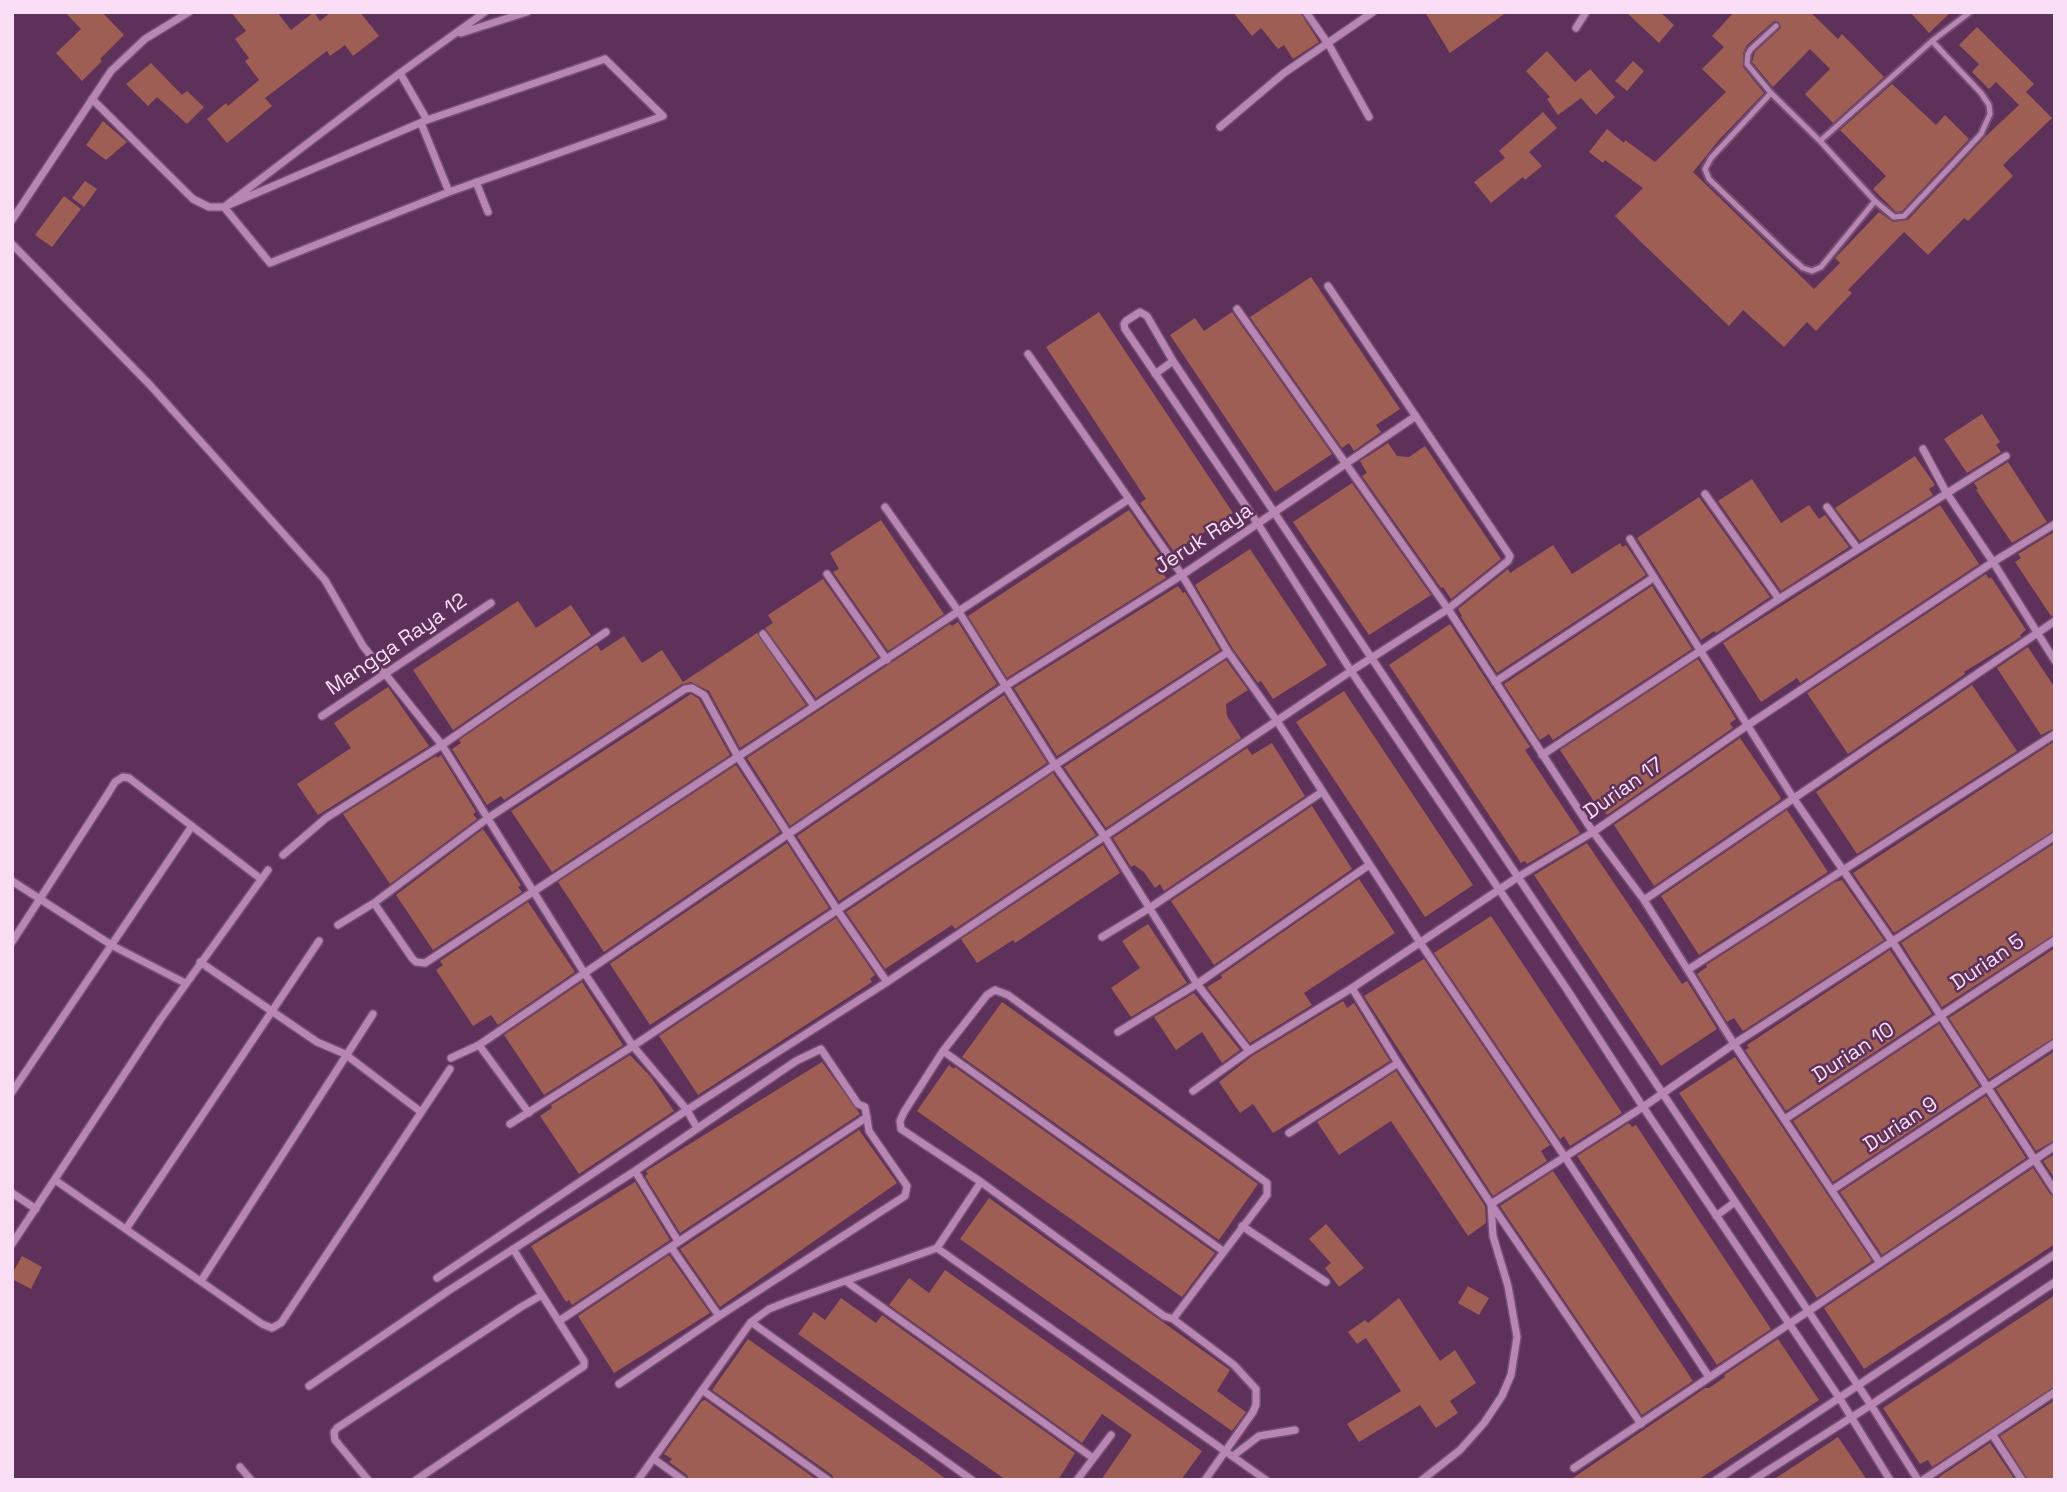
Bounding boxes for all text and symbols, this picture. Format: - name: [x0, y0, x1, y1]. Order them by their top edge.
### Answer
- street label: Jeruk Raya: [1150, 498, 1258, 580]
- street label: Mangga Raya 12: [322, 589, 472, 701]
- street label: Durian 17: [1580, 753, 1668, 825]
- street label: Durian 5: [1947, 929, 2029, 997]
- street label: Durian 10: [1808, 1017, 1900, 1089]
- street label: Durian 9: [1859, 1092, 1943, 1158]

